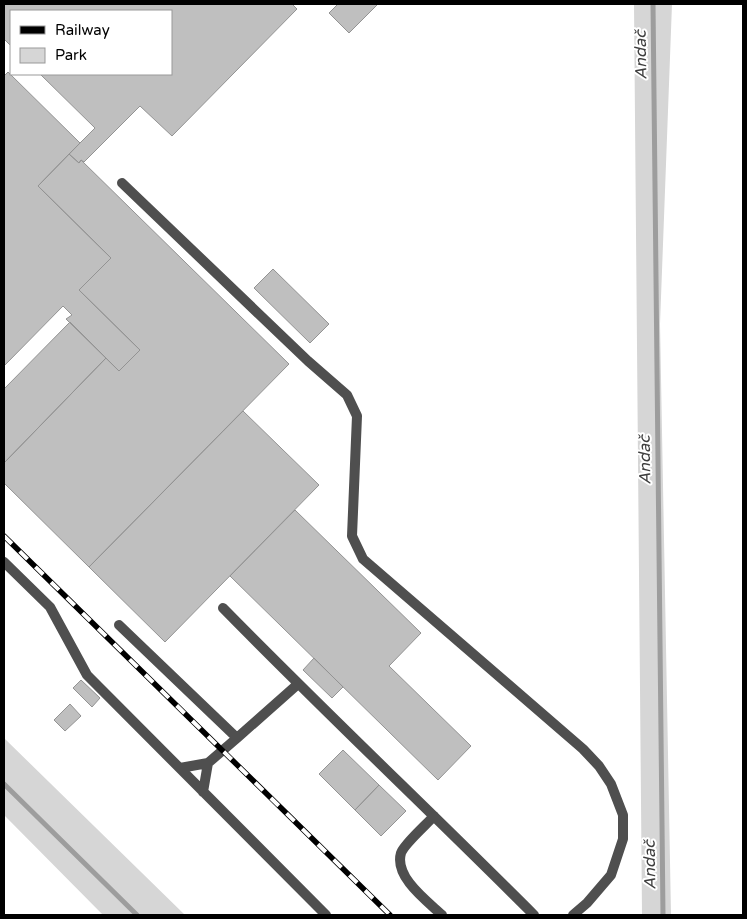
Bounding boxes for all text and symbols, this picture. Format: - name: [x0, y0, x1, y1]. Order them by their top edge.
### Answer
- legend: [10, 10, 172, 75]
- text: Railway: [55, 21, 110, 39]
- water label: Andač: [631, 29, 651, 80]
- text: Park: [55, 46, 87, 64]
- water label: Andač: [635, 434, 655, 485]
- water label: Andač: [640, 839, 660, 890]

